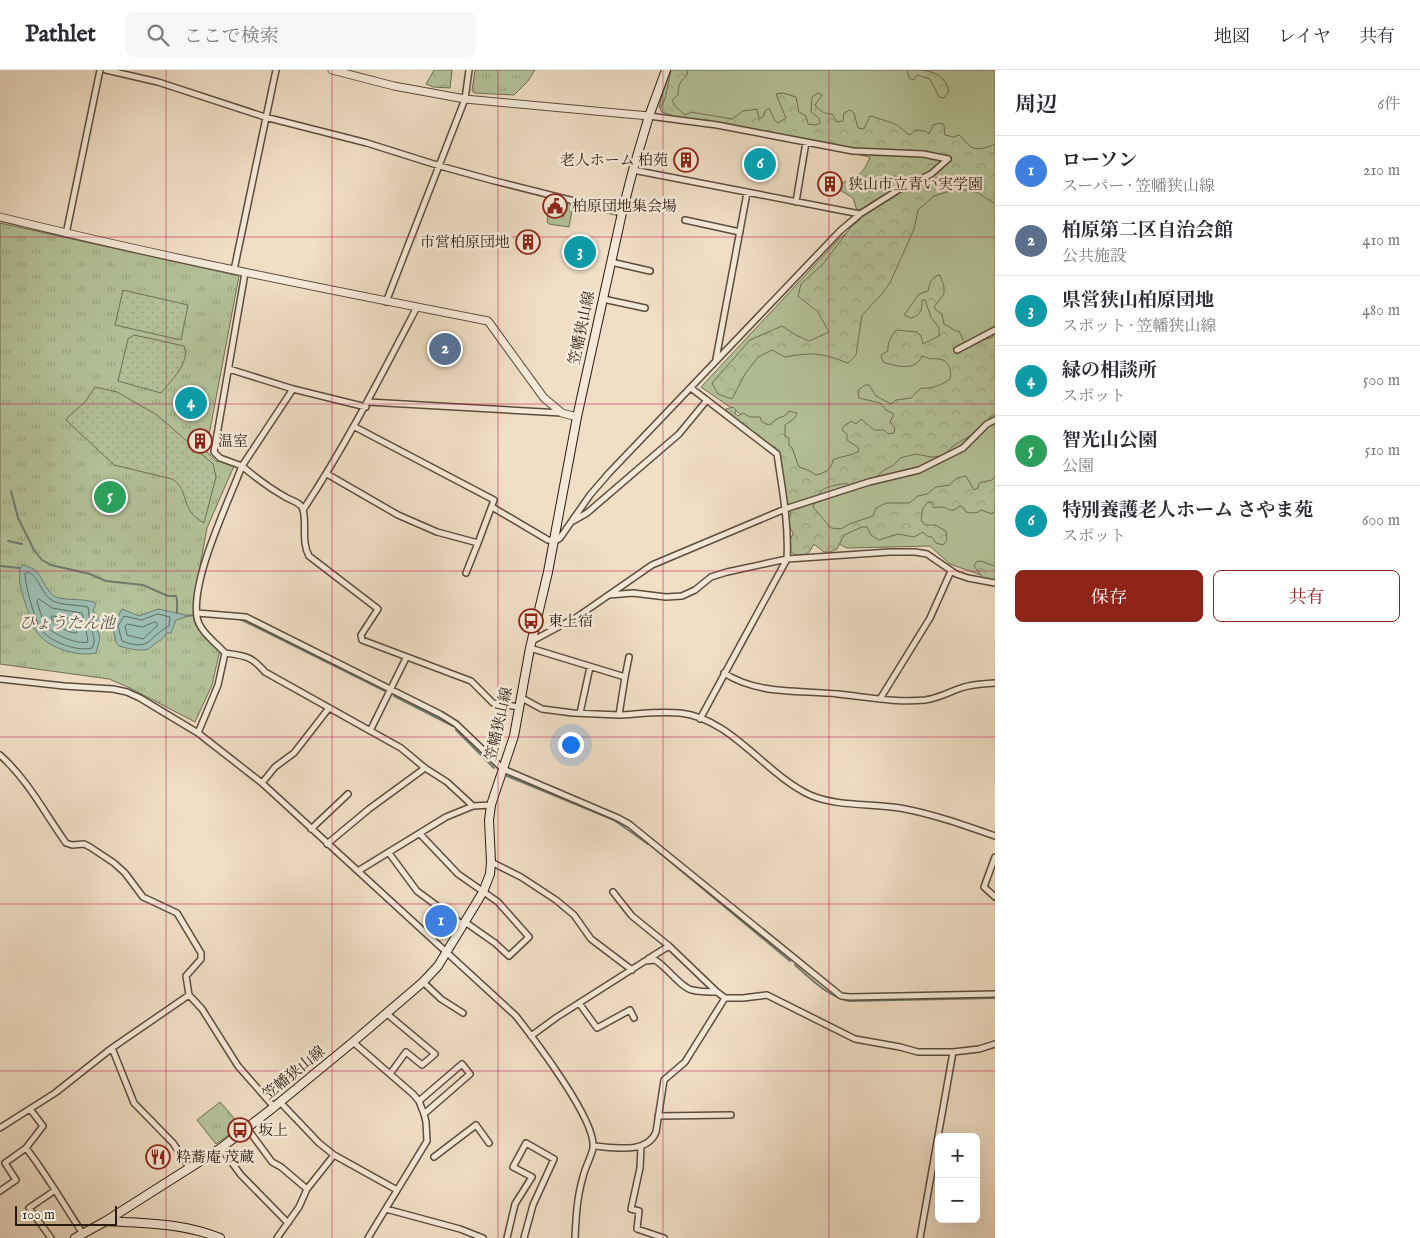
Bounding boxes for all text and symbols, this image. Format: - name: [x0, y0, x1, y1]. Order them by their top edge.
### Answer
- search box: [126, 12, 476, 57]
- text: Pathlet: [25, 19, 96, 50]
- icon: search: [144, 21, 172, 49]
- text: ここで検索: [184, 25, 279, 49]
- text: 地図: [1214, 26, 1250, 49]
- text: レイヤ: [1278, 26, 1331, 49]
- text: 共有: [1359, 26, 1395, 49]
- text: 周辺: [1015, 92, 1057, 119]
- text: 6件: [1377, 95, 1400, 115]
- pin: 6: [744, 145, 776, 183]
- building icon: 老人ホーム 柏苑: [673, 147, 699, 173]
- text: ローソン: [1062, 149, 1137, 173]
- place label: 老人ホーム 柏苑: [560, 151, 668, 170]
- text: 1: [1028, 161, 1034, 181]
- text: 210 m: [1363, 161, 1400, 181]
- building icon: 狭山市立青い実学園: [817, 171, 843, 197]
- place label: 狭山市立青い実学園: [848, 175, 983, 194]
- text: スーパー · 笠幡狭山線: [1062, 177, 1215, 197]
- public building icon: 柏原団地集会場: [542, 193, 568, 219]
- place label: 柏原団地集会場: [572, 197, 677, 216]
- text: 柏原第二区自治会館: [1062, 219, 1233, 243]
- building icon: 市営柏原団地: [515, 229, 541, 255]
- text: 2: [1027, 231, 1035, 251]
- text: 410 m: [1363, 231, 1400, 251]
- place label: 市営柏原団地: [420, 233, 510, 252]
- pin: 3: [564, 233, 596, 271]
- text: 公共施設: [1062, 247, 1126, 267]
- street label: 笠幡狭山線: [565, 289, 599, 367]
- text: 県営狭山柏原団地: [1062, 289, 1214, 313]
- text: 3: [1028, 301, 1034, 321]
- text: 480 m: [1362, 301, 1400, 321]
- text: スポット · 笠幡狭山線: [1062, 317, 1217, 337]
- pin: 2: [429, 330, 461, 368]
- text: 緑の相談所: [1062, 359, 1157, 383]
- text: 4: [1027, 371, 1035, 391]
- text: 500 m: [1363, 371, 1400, 391]
- pin: 4: [175, 384, 207, 422]
- text: スポット: [1062, 387, 1126, 407]
- building icon: 温室: [187, 428, 213, 454]
- text: 智光山公園: [1062, 429, 1157, 453]
- place label: 温室: [218, 432, 248, 451]
- text: 5: [1028, 441, 1034, 461]
- text: 510 m: [1365, 441, 1400, 461]
- text: 公園: [1062, 457, 1094, 477]
- pin: 5: [94, 478, 126, 516]
- text: 特別養護老人ホーム さやま苑: [1062, 499, 1313, 523]
- text: 6: [1028, 511, 1034, 531]
- text: 600 m: [1362, 511, 1400, 531]
- text: スポット: [1062, 527, 1126, 547]
- button: 保存: [1015, 570, 1203, 622]
- button: 共有: [1213, 570, 1400, 622]
- bus stop icon: 東上宿: [518, 608, 544, 634]
- place label: 東上宿: [548, 612, 593, 631]
- water label: ひょうたん池: [19, 614, 117, 634]
- street label: 笠幡狭山線: [481, 685, 517, 763]
- your location: [558, 732, 584, 758]
- pin: 1: [425, 902, 457, 940]
- street label: 笠幡狭山線: [259, 1042, 329, 1104]
- bus stop icon: 坂上: [227, 1117, 253, 1143]
- place label: 坂上: [258, 1121, 288, 1140]
- map controls: [935, 1133, 980, 1223]
- button: +: [935, 1133, 980, 1178]
- restaurant icon: 粋蕎庵 茂蔵: [145, 1144, 171, 1170]
- place label: 粋蕎庵 茂蔵: [176, 1148, 254, 1167]
- button: −: [935, 1178, 980, 1223]
- scale bar: [15, 1203, 118, 1226]
- text: 100 m: [22, 1206, 55, 1224]

